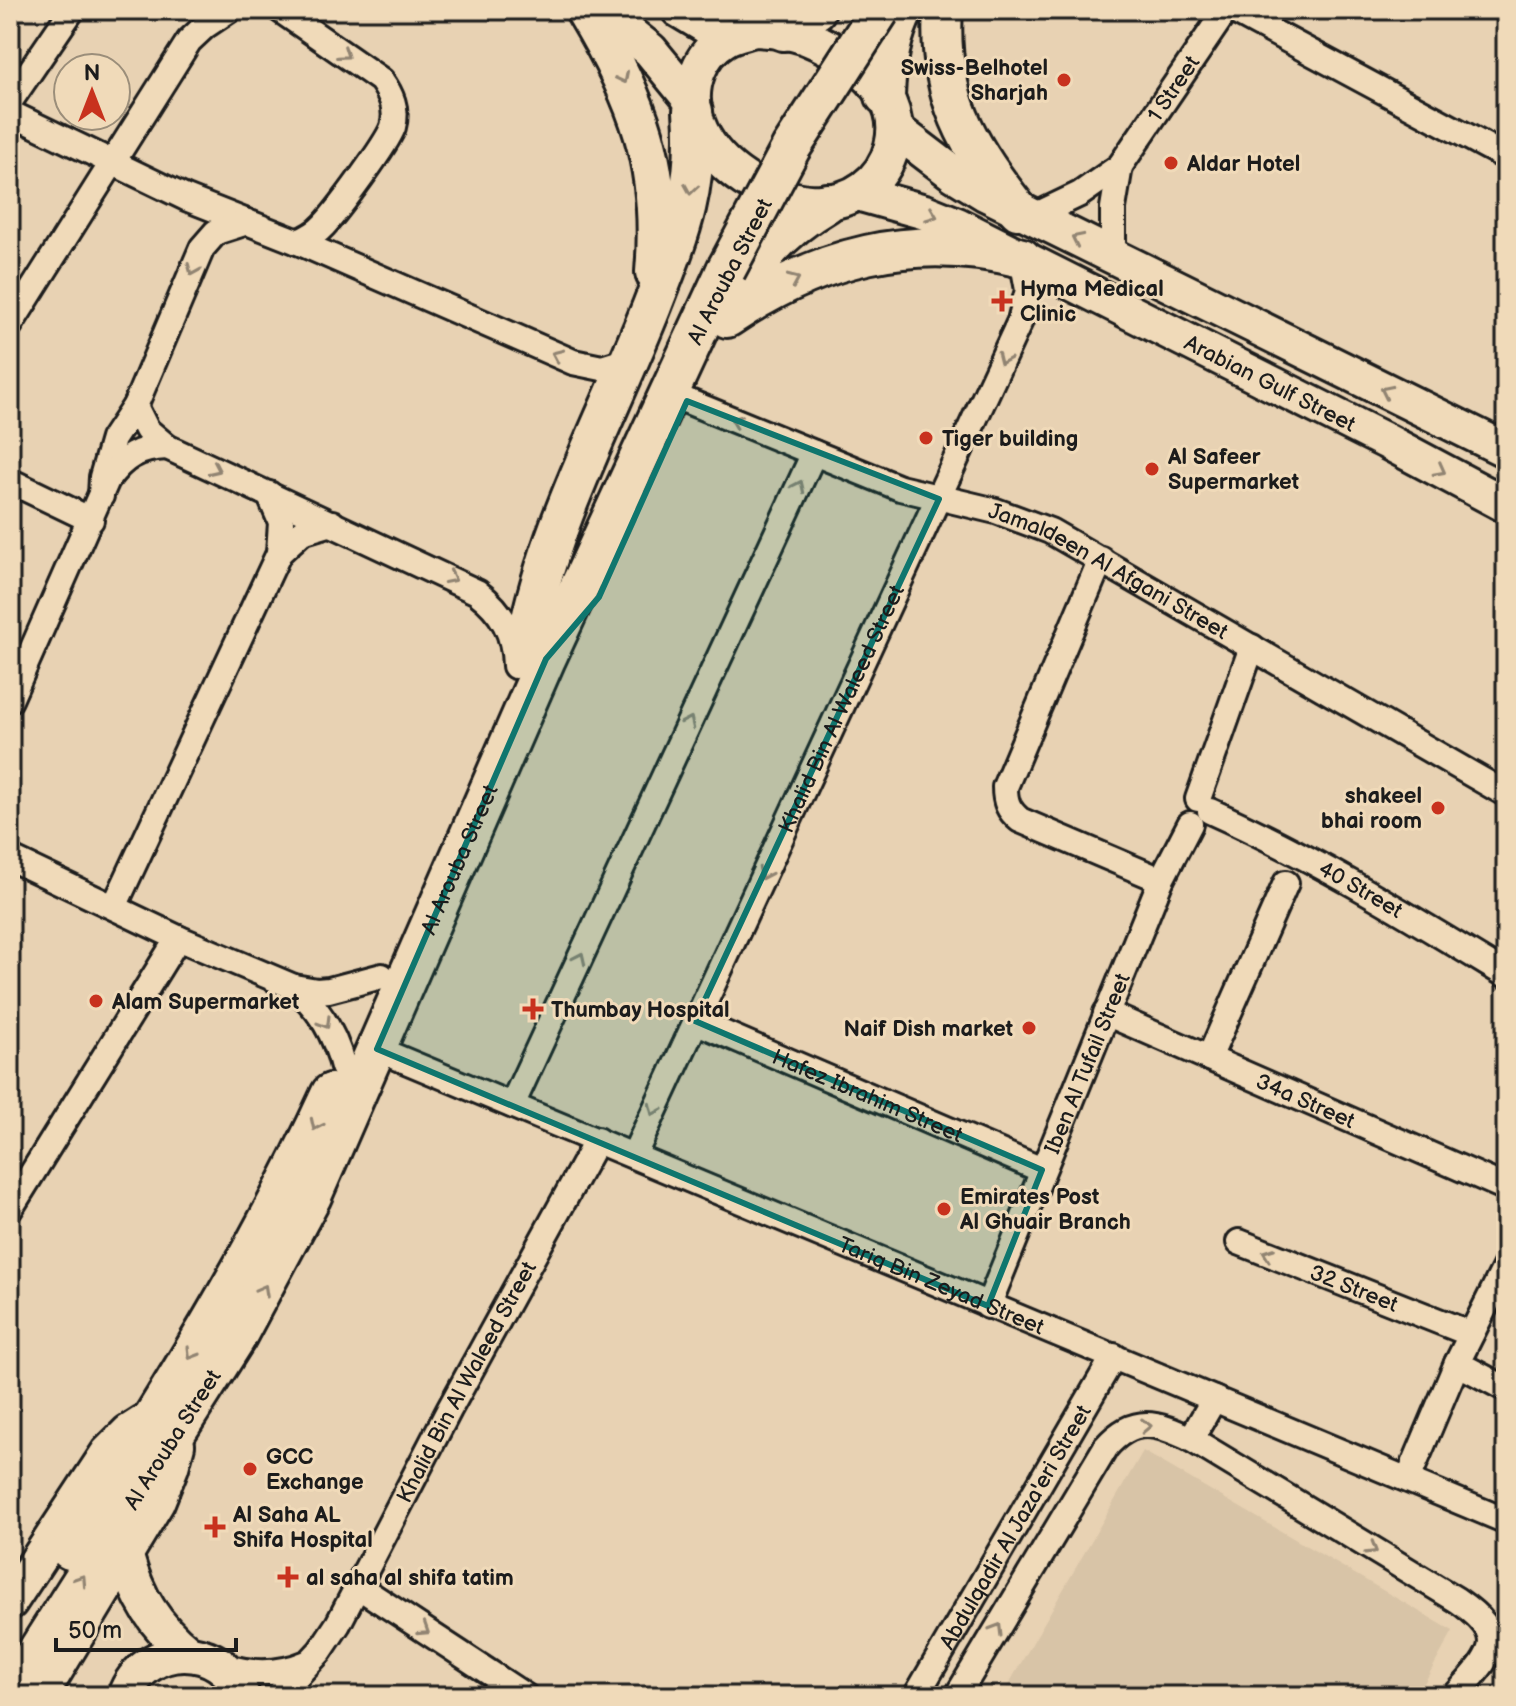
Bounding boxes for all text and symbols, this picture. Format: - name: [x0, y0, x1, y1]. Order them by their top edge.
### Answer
- one-way arrow: [336, 44, 350, 59]
- street label: 1 Street: [1142, 51, 1206, 128]
- north arrow: [52, 52, 132, 132]
- place label: Swiss-Belhotel Sharjah: [901, 55, 1048, 107]
- text: N: [84, 60, 100, 87]
- one-way arrow: [613, 70, 628, 85]
- marker: Swiss-Belhotel Sharjah: [1055, 71, 1073, 89]
- place label: Aldar Hotel: [1186, 151, 1300, 178]
- marker: Aldar Hotel: [1162, 154, 1180, 172]
- one-way arrow: [683, 182, 700, 196]
- street label: Al Arouba Street: [682, 194, 779, 349]
- one-way arrow: [924, 205, 938, 222]
- one-way arrow: [1071, 233, 1086, 249]
- one-way arrow: [186, 262, 202, 276]
- one-way arrow: [786, 274, 801, 290]
- place label: Hyma Medical Clinic: [1020, 276, 1164, 328]
- marker: Hyma Medical Clinic: [991, 290, 1013, 312]
- street label: Arabian Gulf Street: [1180, 330, 1360, 439]
- one-way arrow: [550, 349, 565, 365]
- one-way arrow: [997, 351, 1013, 365]
- one-way arrow: [1379, 386, 1394, 401]
- one-way arrow: [730, 415, 744, 431]
- place label: Tiger building: [942, 426, 1078, 453]
- marker: Tiger building: [917, 429, 935, 447]
- place label: Al Safeer Supermarket: [1167, 444, 1300, 496]
- one-way arrow: [207, 459, 221, 475]
- marker: Al Safeer Supermarket: [1143, 460, 1161, 478]
- one-way arrow: [1431, 460, 1446, 475]
- one-way arrow: [789, 480, 805, 494]
- street label: Jamaldeen Al Afgani Street: [986, 498, 1233, 646]
- one-way arrow: [442, 569, 457, 584]
- street label: Khalid Bin Al Waleed Street: [773, 581, 911, 837]
- one-way arrow: [680, 716, 696, 730]
- street label: Al Arouba Street: [416, 781, 505, 939]
- place label: shakeel bhai room: [1321, 783, 1422, 835]
- marker: shakeel bhai room: [1429, 799, 1447, 817]
- street label: 40 Street: [1314, 856, 1407, 925]
- one-way arrow: [757, 866, 773, 880]
- one-way arrow: [570, 952, 586, 966]
- street label: Iben Al Tufail Street: [1039, 969, 1137, 1158]
- place label: Alam Supermarket: [111, 989, 300, 1016]
- marker: Alam Supermarket: [87, 992, 105, 1010]
- place label: Thumbay Hospital: [551, 997, 730, 1024]
- marker: Thumbay Hospital: [522, 998, 544, 1020]
- one-way arrow: [315, 1014, 331, 1029]
- place label: Naif Dish market: [844, 1016, 1014, 1043]
- marker: Naif Dish market: [1020, 1019, 1038, 1037]
- street label: Hafez Ibrahim Street: [768, 1044, 967, 1149]
- street label: 34a Street: [1251, 1068, 1359, 1135]
- one-way arrow: [648, 1102, 664, 1116]
- one-way arrow: [310, 1117, 326, 1131]
- place label: Emirates Post Al Ghuair Branch: [959, 1184, 1131, 1236]
- marker: Emirates Post Al Ghuair Branch: [935, 1200, 953, 1218]
- street label: Tariq Bin Zeyad Street: [834, 1231, 1048, 1342]
- one-way arrow: [1262, 1247, 1276, 1264]
- street label: Khalid Bin Al Waleed Street: [391, 1257, 543, 1508]
- street label: 32 Street: [1306, 1260, 1402, 1319]
- one-way arrow: [253, 1284, 268, 1298]
- one-way arrow: [187, 1345, 202, 1360]
- street label: Al Arouba Street: [119, 1365, 228, 1515]
- street label: Abdulqadir Al Jaza'eri Street: [934, 1400, 1098, 1655]
- one-way arrow: [1140, 1417, 1153, 1435]
- place label: GCC Exchange: [266, 1444, 364, 1496]
- marker: GCC Exchange: [241, 1460, 259, 1478]
- place label: Al Saha AL Shifa Hospital: [232, 1502, 373, 1554]
- marker: Al Saha AL Shifa Hospital: [204, 1516, 226, 1538]
- one-way arrow: [1363, 1539, 1378, 1555]
- place label: al saha al shifa tatim: [306, 1565, 514, 1592]
- marker: al saha al shifa tatim: [277, 1566, 299, 1588]
- one-way arrow: [72, 1575, 87, 1589]
- scale bar: [56, 1602, 236, 1652]
- text: 50 m: [68, 1616, 122, 1645]
- one-way arrow: [415, 1620, 430, 1635]
- one-way arrow: [987, 1623, 1003, 1638]

